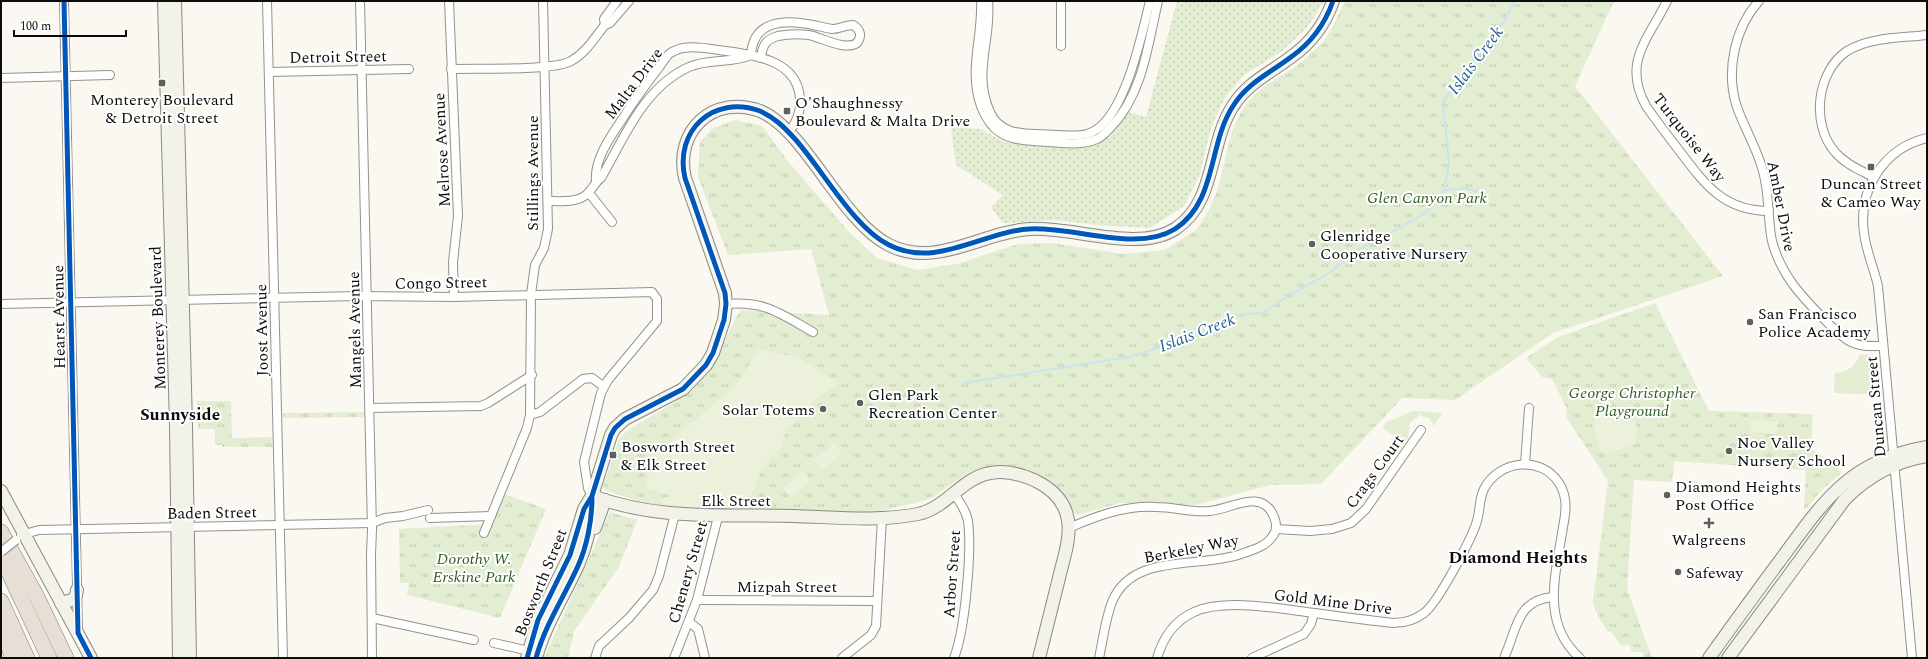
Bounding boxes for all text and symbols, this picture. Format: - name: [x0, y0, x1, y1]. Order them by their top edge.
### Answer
- scale bar: [14, 12, 126, 38]
- text: 100 m: [20, 17, 51, 36]
- water label: Islais Creek: [1441, 21, 1510, 100]
- street label: Malta Drive: [599, 43, 669, 125]
- street label: Detroit Street: [289, 44, 387, 70]
- marker: Monterey Boulevard & Detroit Street: [157, 78, 167, 88]
- place label: Monterey Boulevard & Detroit Street: [90, 88, 234, 130]
- street label: Turquoise Way: [1647, 88, 1732, 188]
- place label: O'Shaughnessy Boulevard & Malta Drive: [795, 91, 970, 133]
- street label: Melrose Avenue: [427, 92, 457, 208]
- marker: O'Shaughnessy Boulevard & Malta Drive: [782, 106, 792, 116]
- street label: Stillings Avenue: [521, 115, 545, 231]
- street label: Amber Drive: [1760, 159, 1802, 254]
- marker: Duncan Street & Cameo Way: [1866, 162, 1876, 172]
- place label: Duncan Street & Cameo Way: [1820, 172, 1922, 214]
- park label: Glen Canyon Park: [1367, 186, 1488, 210]
- place label: Glenridge Cooperative Nursery: [1320, 224, 1468, 266]
- marker: Glenridge Cooperative Nursery: [1307, 239, 1317, 249]
- street label: Monterey Boulevard: [143, 246, 173, 390]
- street label: Hearst Avenue: [46, 265, 72, 369]
- street label: Congo Street: [394, 270, 488, 296]
- street label: Mangels Avenue: [342, 271, 368, 389]
- street label: Joost Avenue: [249, 284, 275, 376]
- place label: San Francisco Police Academy: [1758, 302, 1872, 344]
- water label: Islais Creek: [1155, 306, 1239, 359]
- marker: San Francisco Police Academy: [1745, 317, 1755, 327]
- street label: Duncan Street: [1860, 355, 1892, 459]
- park label: George Christopher Playground: [1569, 381, 1696, 423]
- place label: Glen Park Recreation Center: [868, 383, 997, 425]
- place label: Solar Totems: [722, 398, 815, 422]
- marker: Glen Park Recreation Center: [855, 398, 865, 408]
- district label: Sunnyside: [140, 402, 220, 428]
- marker: Solar Totems: [818, 404, 828, 414]
- street label: Crags Court: [1340, 429, 1410, 514]
- place label: Noe Valley Nursery School: [1737, 431, 1846, 473]
- place label: Bosworth Street & Elk Street: [621, 435, 736, 477]
- marker: Noe Valley Nursery School: [1724, 446, 1734, 456]
- marker: Bosworth Street & Elk Street: [608, 450, 618, 460]
- place label: Diamond Heights Post Office: [1675, 475, 1801, 517]
- street label: Elk Street: [701, 489, 771, 513]
- marker: Diamond Heights Post Office: [1662, 490, 1672, 500]
- street label: Baden Street: [167, 500, 258, 526]
- street label: Chenery Street: [662, 518, 714, 626]
- marker: Walgreens: [1704, 518, 1714, 528]
- street label: Bosworth Street: [508, 525, 574, 640]
- street label: Berkeley Way: [1142, 528, 1242, 570]
- place label: Walgreens: [1672, 528, 1746, 552]
- street label: Arbor Street: [937, 529, 967, 619]
- district label: Diamond Heights: [1448, 545, 1588, 571]
- park label: Dorothy W. Erskine Park: [433, 547, 516, 589]
- place label: Safeway: [1686, 561, 1744, 585]
- marker: Safeway: [1673, 567, 1683, 577]
- street label: Mizpah Street: [737, 575, 837, 599]
- street label: Gold Mine Drive: [1272, 583, 1393, 621]

